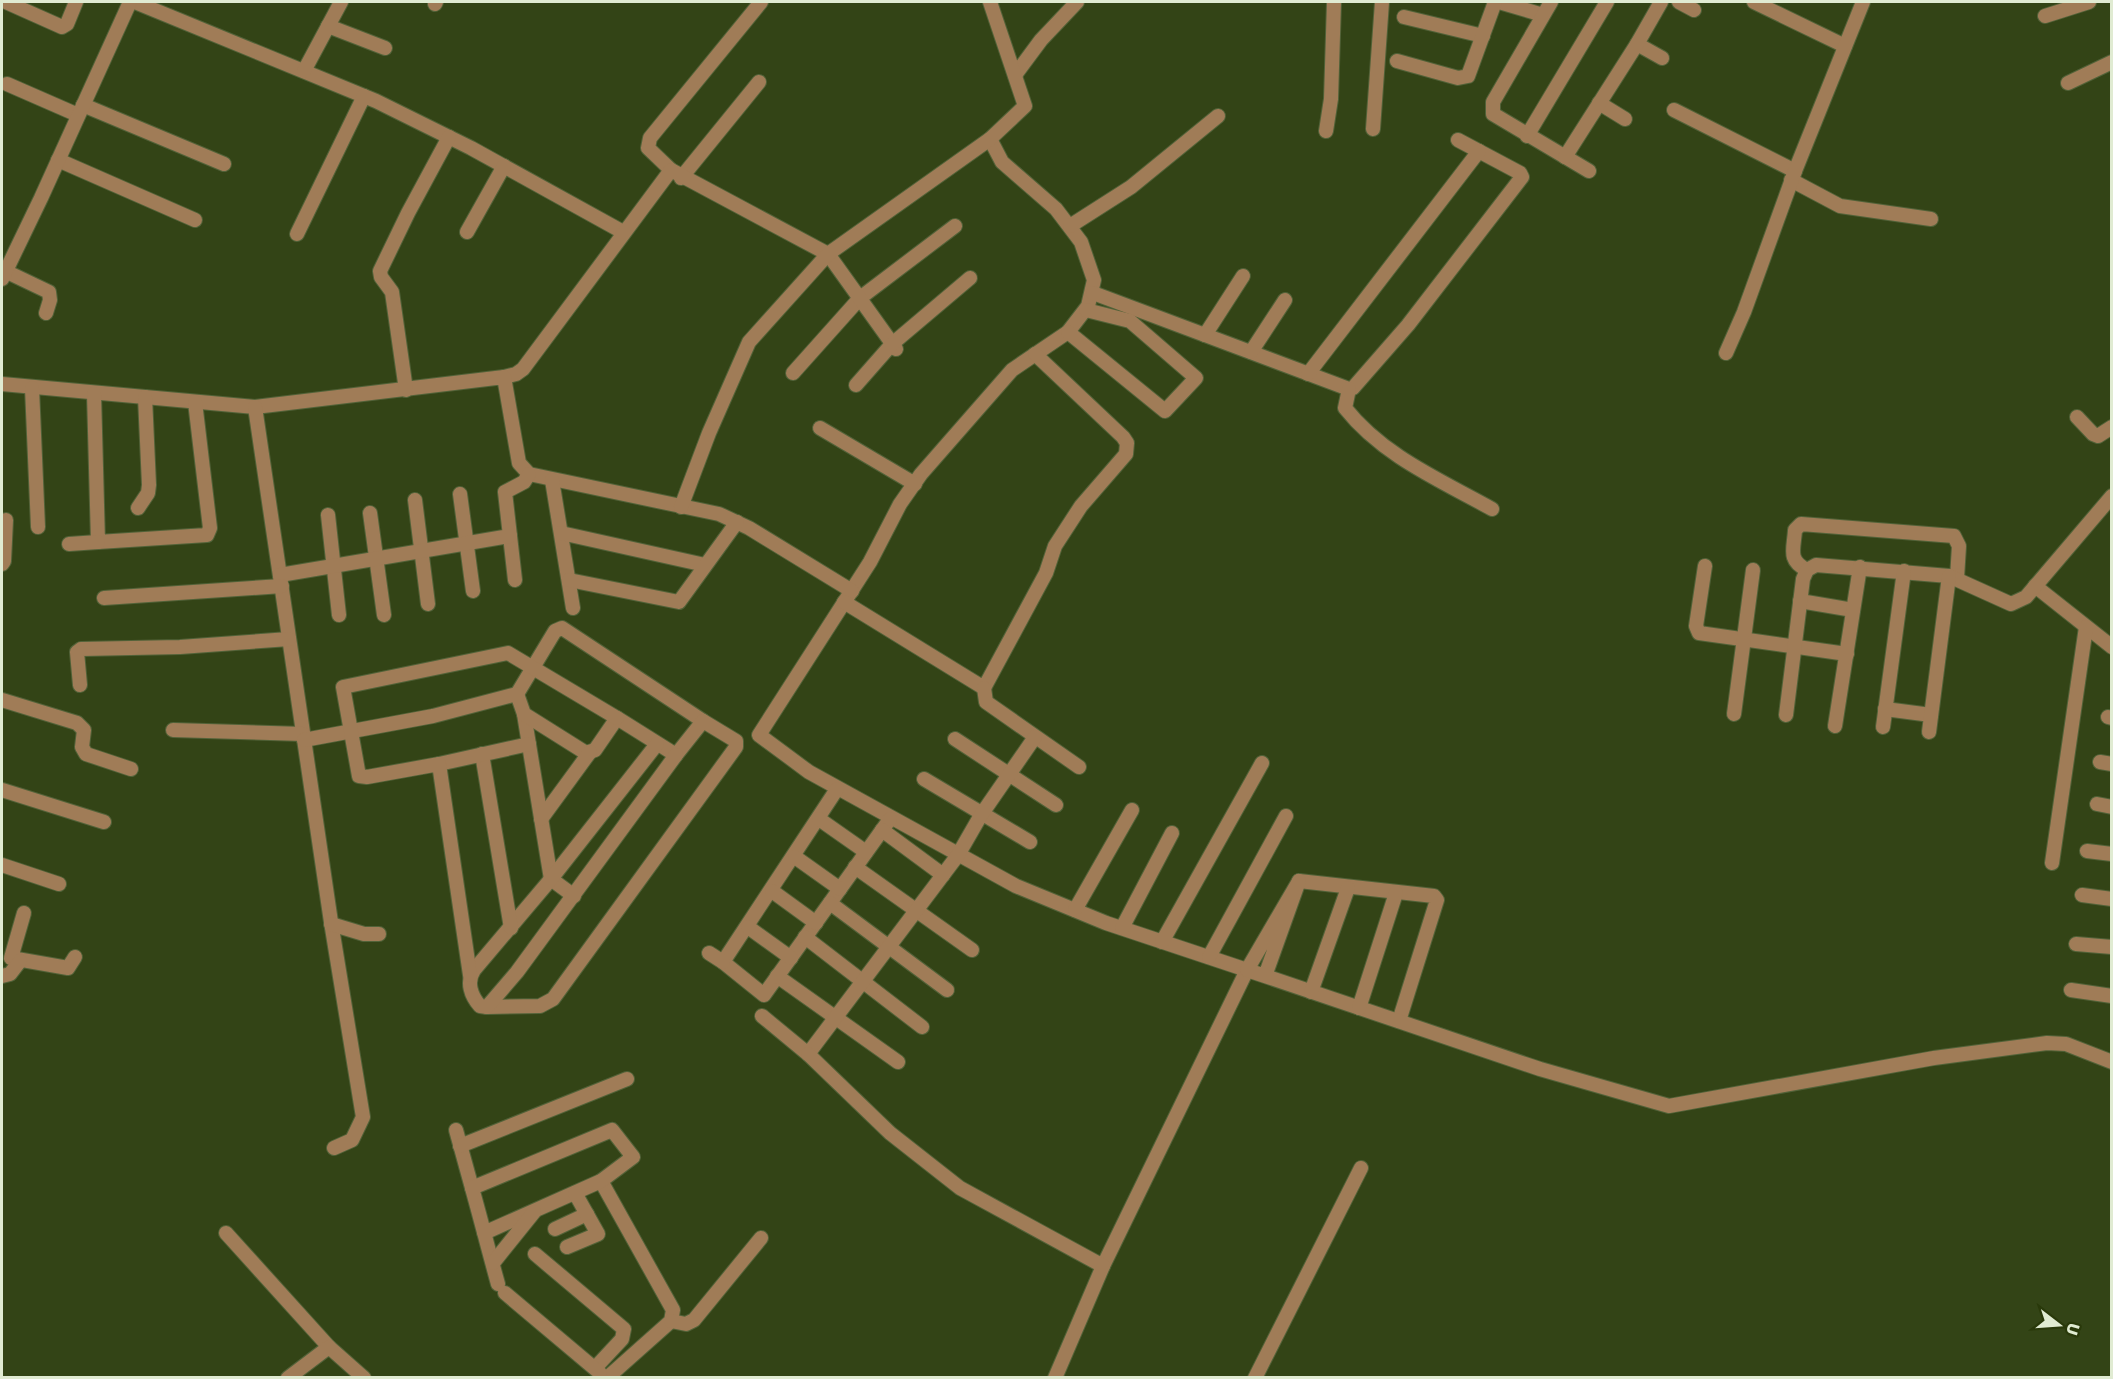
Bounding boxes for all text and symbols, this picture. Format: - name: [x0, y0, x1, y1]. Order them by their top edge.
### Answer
- north arrow: [2029, 1295, 2089, 1355]
- text: U: [2062, 1321, 2084, 1338]

